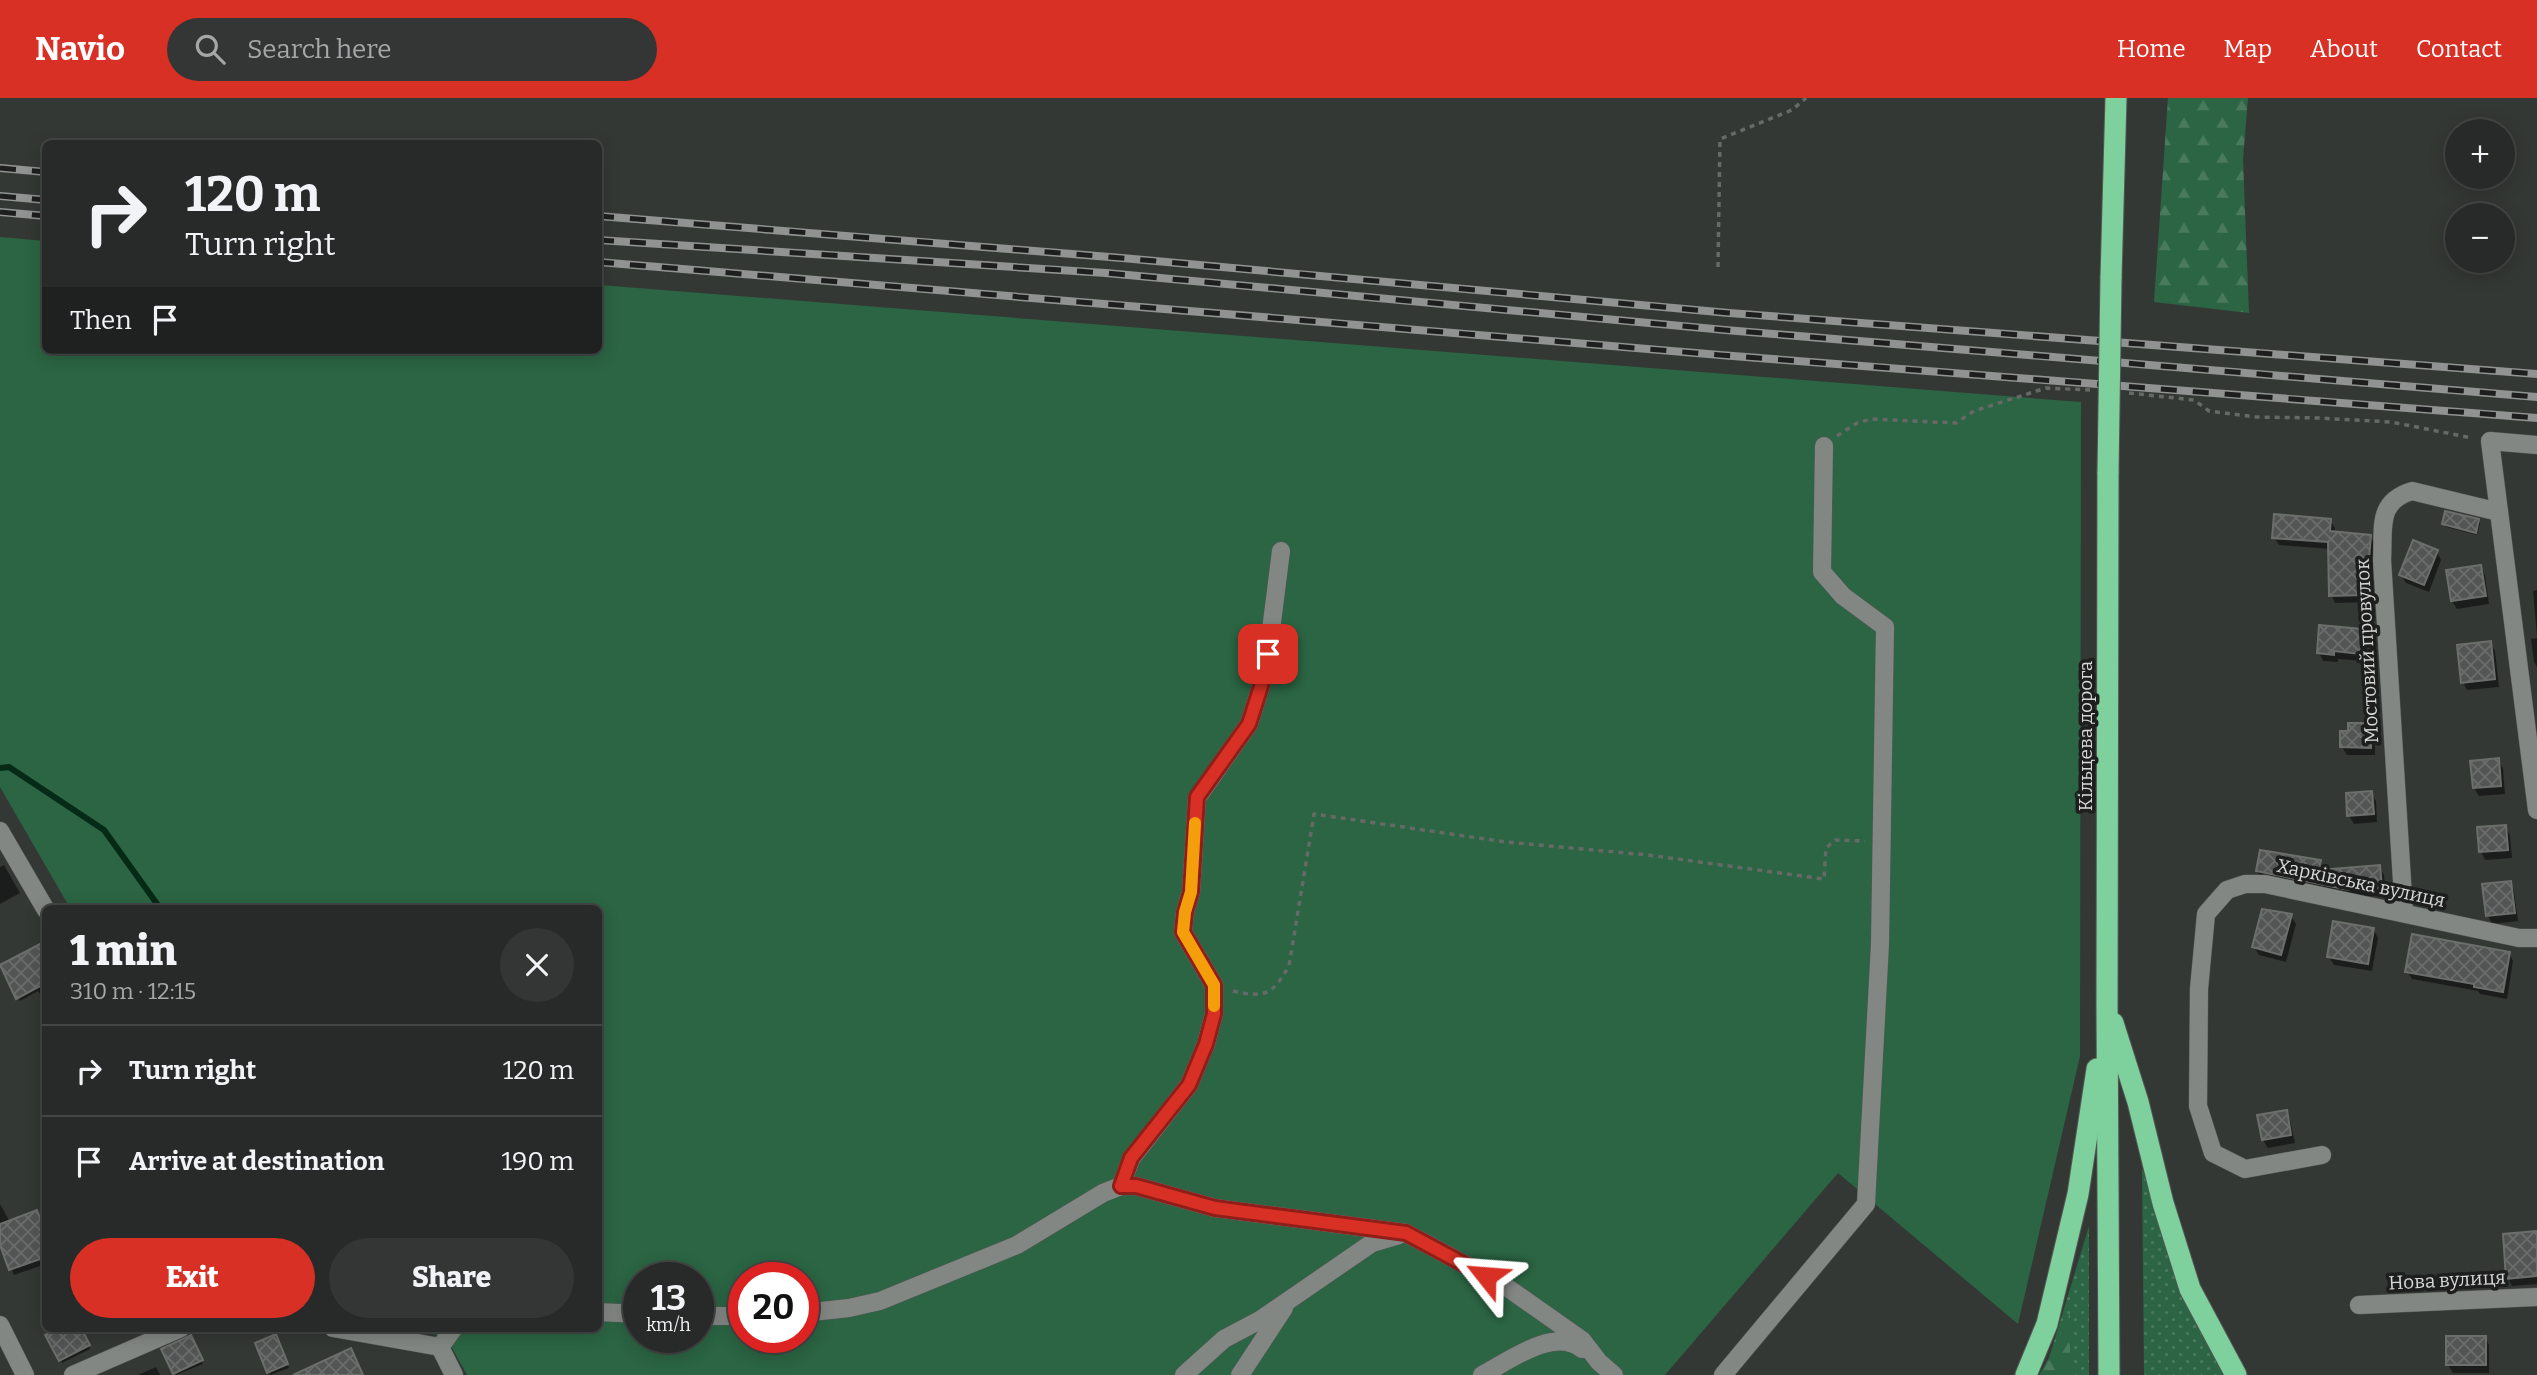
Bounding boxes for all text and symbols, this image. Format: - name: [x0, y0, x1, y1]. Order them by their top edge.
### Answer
- search box: [167, 18, 657, 81]
- text: Navio: [35, 29, 125, 69]
- icon: search: [191, 30, 229, 68]
- text: Search here: [247, 34, 391, 65]
- text: Home: [2117, 35, 2186, 63]
- text: Map: [2224, 35, 2272, 63]
- text: About: [2310, 35, 2378, 63]
- text: Contact: [2416, 35, 2502, 63]
- map controls: [2445, 119, 2515, 273]
- button: +: [2445, 119, 2515, 189]
- text: 120 m: [185, 165, 320, 224]
- icon: right: [70, 168, 161, 259]
- button: −: [2445, 203, 2515, 273]
- text: Turn right: [185, 225, 336, 263]
- icon: arrive: [146, 301, 184, 339]
- text: Then: [70, 305, 132, 336]
- street label: Мостовий провулок: [2351, 557, 2383, 744]
- pin: [1238, 624, 1298, 684]
- icon: arrive: [1249, 635, 1287, 673]
- street label: Кільцева дорога: [2074, 660, 2097, 811]
- street label: Харківська вулиця: [2275, 854, 2447, 912]
- text: 1 min: [70, 926, 177, 976]
- button: close: [500, 928, 574, 1002]
- text: 310 m · 12:15: [70, 977, 196, 1005]
- icon: right: [70, 1052, 108, 1090]
- text: Turn right: [129, 1055, 256, 1086]
- text: 120 m: [503, 1055, 574, 1086]
- icon: arrive: [70, 1143, 108, 1181]
- text: Arrive at destination: [129, 1146, 384, 1177]
- text: 190 m: [502, 1146, 574, 1177]
- button: Exit: [70, 1238, 315, 1318]
- button: Share: [329, 1238, 574, 1318]
- position arrow: [1449, 1239, 1523, 1313]
- speed limit sign: 20: [728, 1262, 819, 1353]
- street label: Нова вулиця: [2388, 1265, 2506, 1295]
- text: 13: [651, 1277, 686, 1319]
- text: km/h: [646, 1314, 691, 1336]

